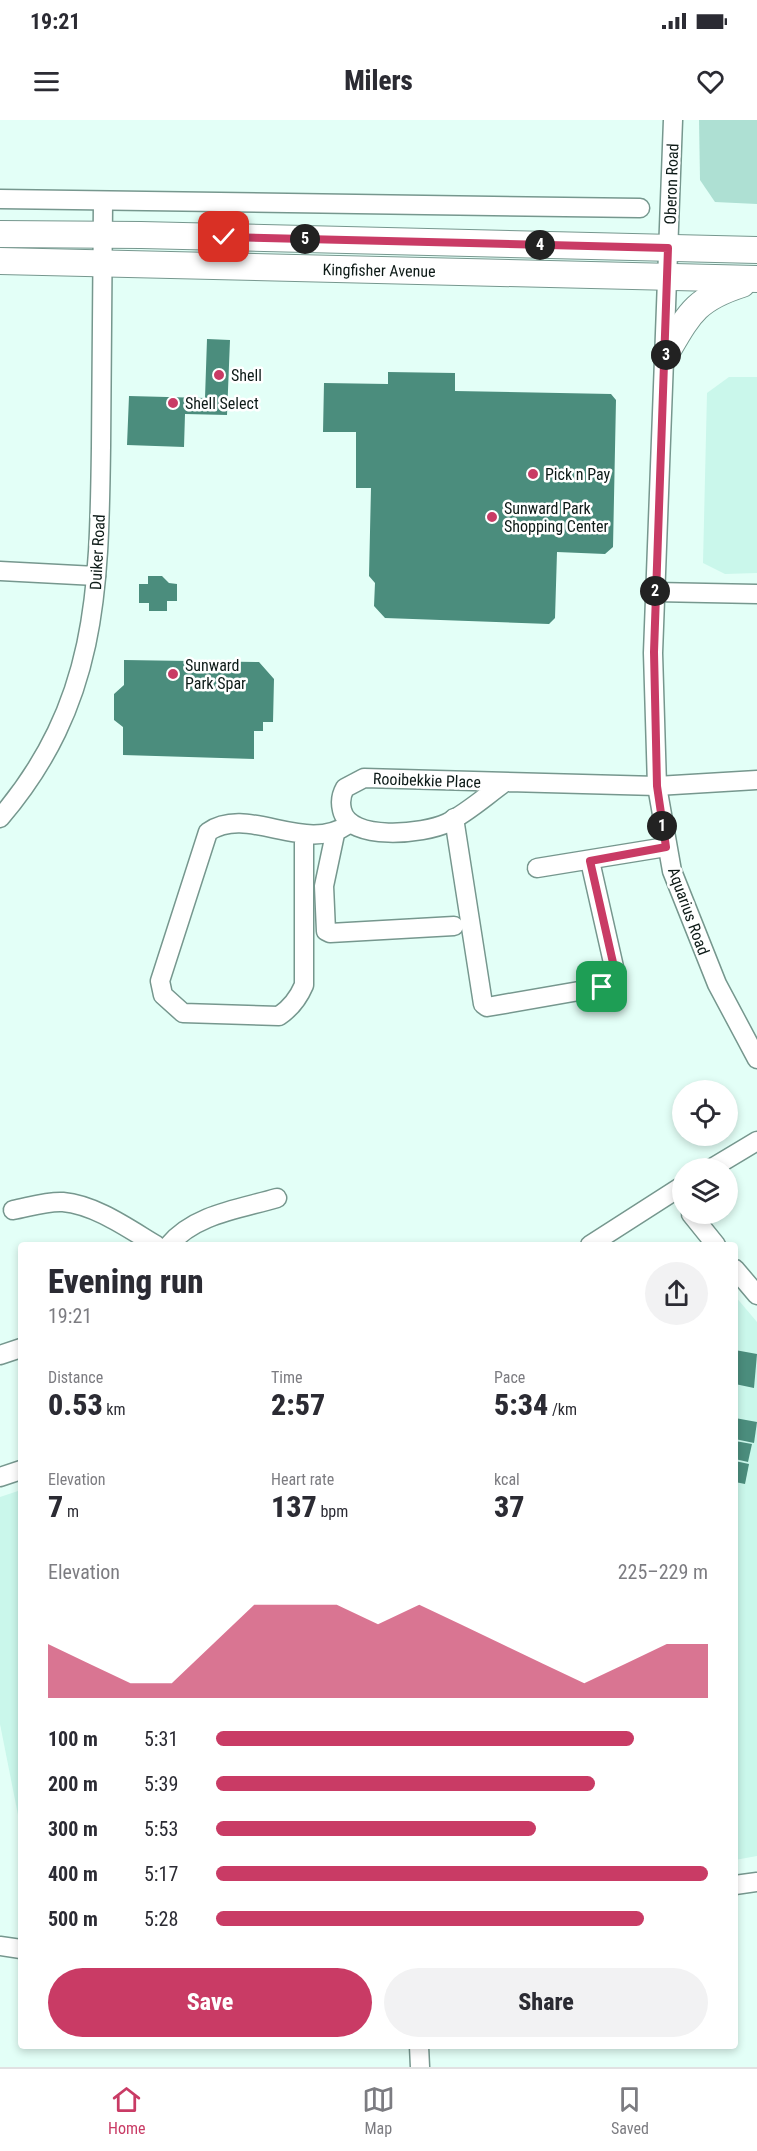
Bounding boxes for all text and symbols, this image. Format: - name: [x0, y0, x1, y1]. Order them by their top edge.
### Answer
- text: 19:21: [30, 9, 81, 34]
- icon: menu: [30, 65, 63, 98]
- text: Milers: [344, 65, 413, 97]
- icon: heart: [694, 65, 727, 98]
- street label: Oberon Road: [661, 143, 682, 225]
- pin: [198, 211, 249, 262]
- icon: check: [207, 220, 240, 253]
- pin: 5: [290, 224, 320, 254]
- text: 5: [301, 229, 309, 248]
- pin: 4: [525, 230, 555, 260]
- text: 4: [536, 235, 544, 254]
- street label: Kingfisher Avenue: [322, 260, 436, 281]
- pin: 3: [651, 340, 681, 370]
- text: 3: [662, 345, 670, 364]
- place label: Shell: [231, 366, 262, 385]
- marker: Shell: [212, 368, 226, 382]
- place label: Shell Select: [185, 394, 259, 413]
- marker: Shell Select: [166, 396, 180, 410]
- place label: Pick n Pay: [545, 465, 611, 484]
- marker: Pick n Pay: [526, 467, 540, 481]
- place label: Sunward Park Shopping Center: [504, 499, 608, 536]
- marker: Sunward Park Shopping Center: [485, 510, 499, 524]
- street label: Duiker Road: [86, 514, 109, 590]
- pin: 2: [640, 576, 670, 606]
- text: 2: [651, 581, 659, 600]
- place label: Sunward Park Spar: [185, 656, 246, 693]
- marker: Sunward Park Spar: [166, 667, 180, 681]
- street label: Rooibekkie Place: [373, 769, 481, 792]
- pin: 1: [647, 811, 677, 841]
- text: 1: [658, 816, 666, 835]
- street label: Aquarius Road: [664, 865, 713, 958]
- pin: [576, 961, 627, 1012]
- icon: arrive: [585, 970, 618, 1003]
- map controls: [672, 1080, 738, 1224]
- button: locate: [672, 1080, 738, 1146]
- button: layers: [672, 1158, 738, 1224]
- text: Evening run: [48, 1262, 204, 1301]
- button: share: [645, 1262, 708, 1325]
- text: 19:21: [48, 1304, 92, 1328]
- text: Distance: [48, 1368, 103, 1387]
- text: Time: [271, 1368, 303, 1387]
- text: Pace: [494, 1368, 525, 1387]
- text: 0.53: [48, 1387, 103, 1422]
- text: 2:57: [271, 1387, 325, 1422]
- text: 5:34: [494, 1387, 548, 1422]
- text: km: [103, 1400, 126, 1419]
- text: /km: [548, 1400, 577, 1419]
- text: Elevation: [48, 1470, 106, 1489]
- text: Heart rate: [271, 1470, 334, 1489]
- text: kcal: [494, 1470, 520, 1489]
- text: 7: [48, 1489, 63, 1524]
- text: 137: [271, 1489, 317, 1524]
- text: 37: [494, 1489, 525, 1524]
- text: m: [63, 1502, 79, 1521]
- text: bpm: [317, 1502, 348, 1521]
- text: Elevation: [48, 1560, 120, 1584]
- text: 225–229 m: [618, 1560, 708, 1584]
- text: 100 m: [48, 1727, 98, 1751]
- text: 5:31: [144, 1727, 178, 1751]
- text: 200 m: [48, 1772, 98, 1796]
- text: 5:39: [144, 1772, 178, 1796]
- text: 300 m: [48, 1817, 98, 1841]
- text: 5:53: [144, 1817, 178, 1841]
- text: 400 m: [48, 1862, 98, 1886]
- text: 5:17: [144, 1862, 178, 1886]
- text: 500 m: [48, 1907, 98, 1931]
- text: 5:28: [144, 1907, 178, 1931]
- button: Save: [48, 1968, 372, 2037]
- button: Share: [384, 1968, 708, 2037]
- tab: Home: [108, 2083, 146, 2138]
- tab: Map: [362, 2083, 395, 2138]
- tab: Saved: [611, 2083, 649, 2138]

